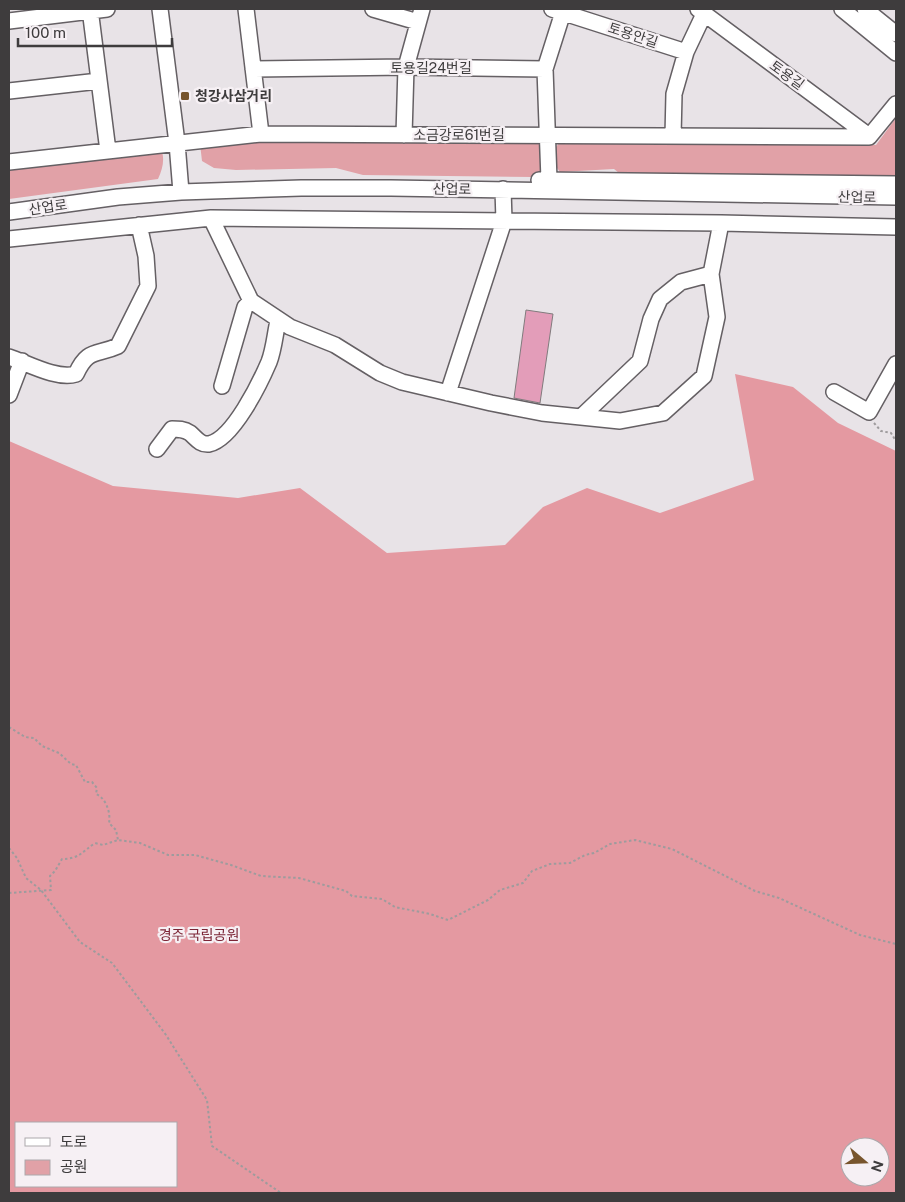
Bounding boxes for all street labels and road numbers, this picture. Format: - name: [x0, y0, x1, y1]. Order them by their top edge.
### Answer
- street label: 토용안길: [606, 19, 660, 51]
- street label: 토용길: [767, 57, 807, 93]
- street label: 토용길24번길: [390, 60, 472, 76]
- street label: 소금강로61번길: [413, 127, 505, 143]
- street label: 산업로: [433, 181, 472, 197]
- street label: 산업로: [838, 189, 877, 205]
- street label: 산업로: [28, 196, 68, 218]

